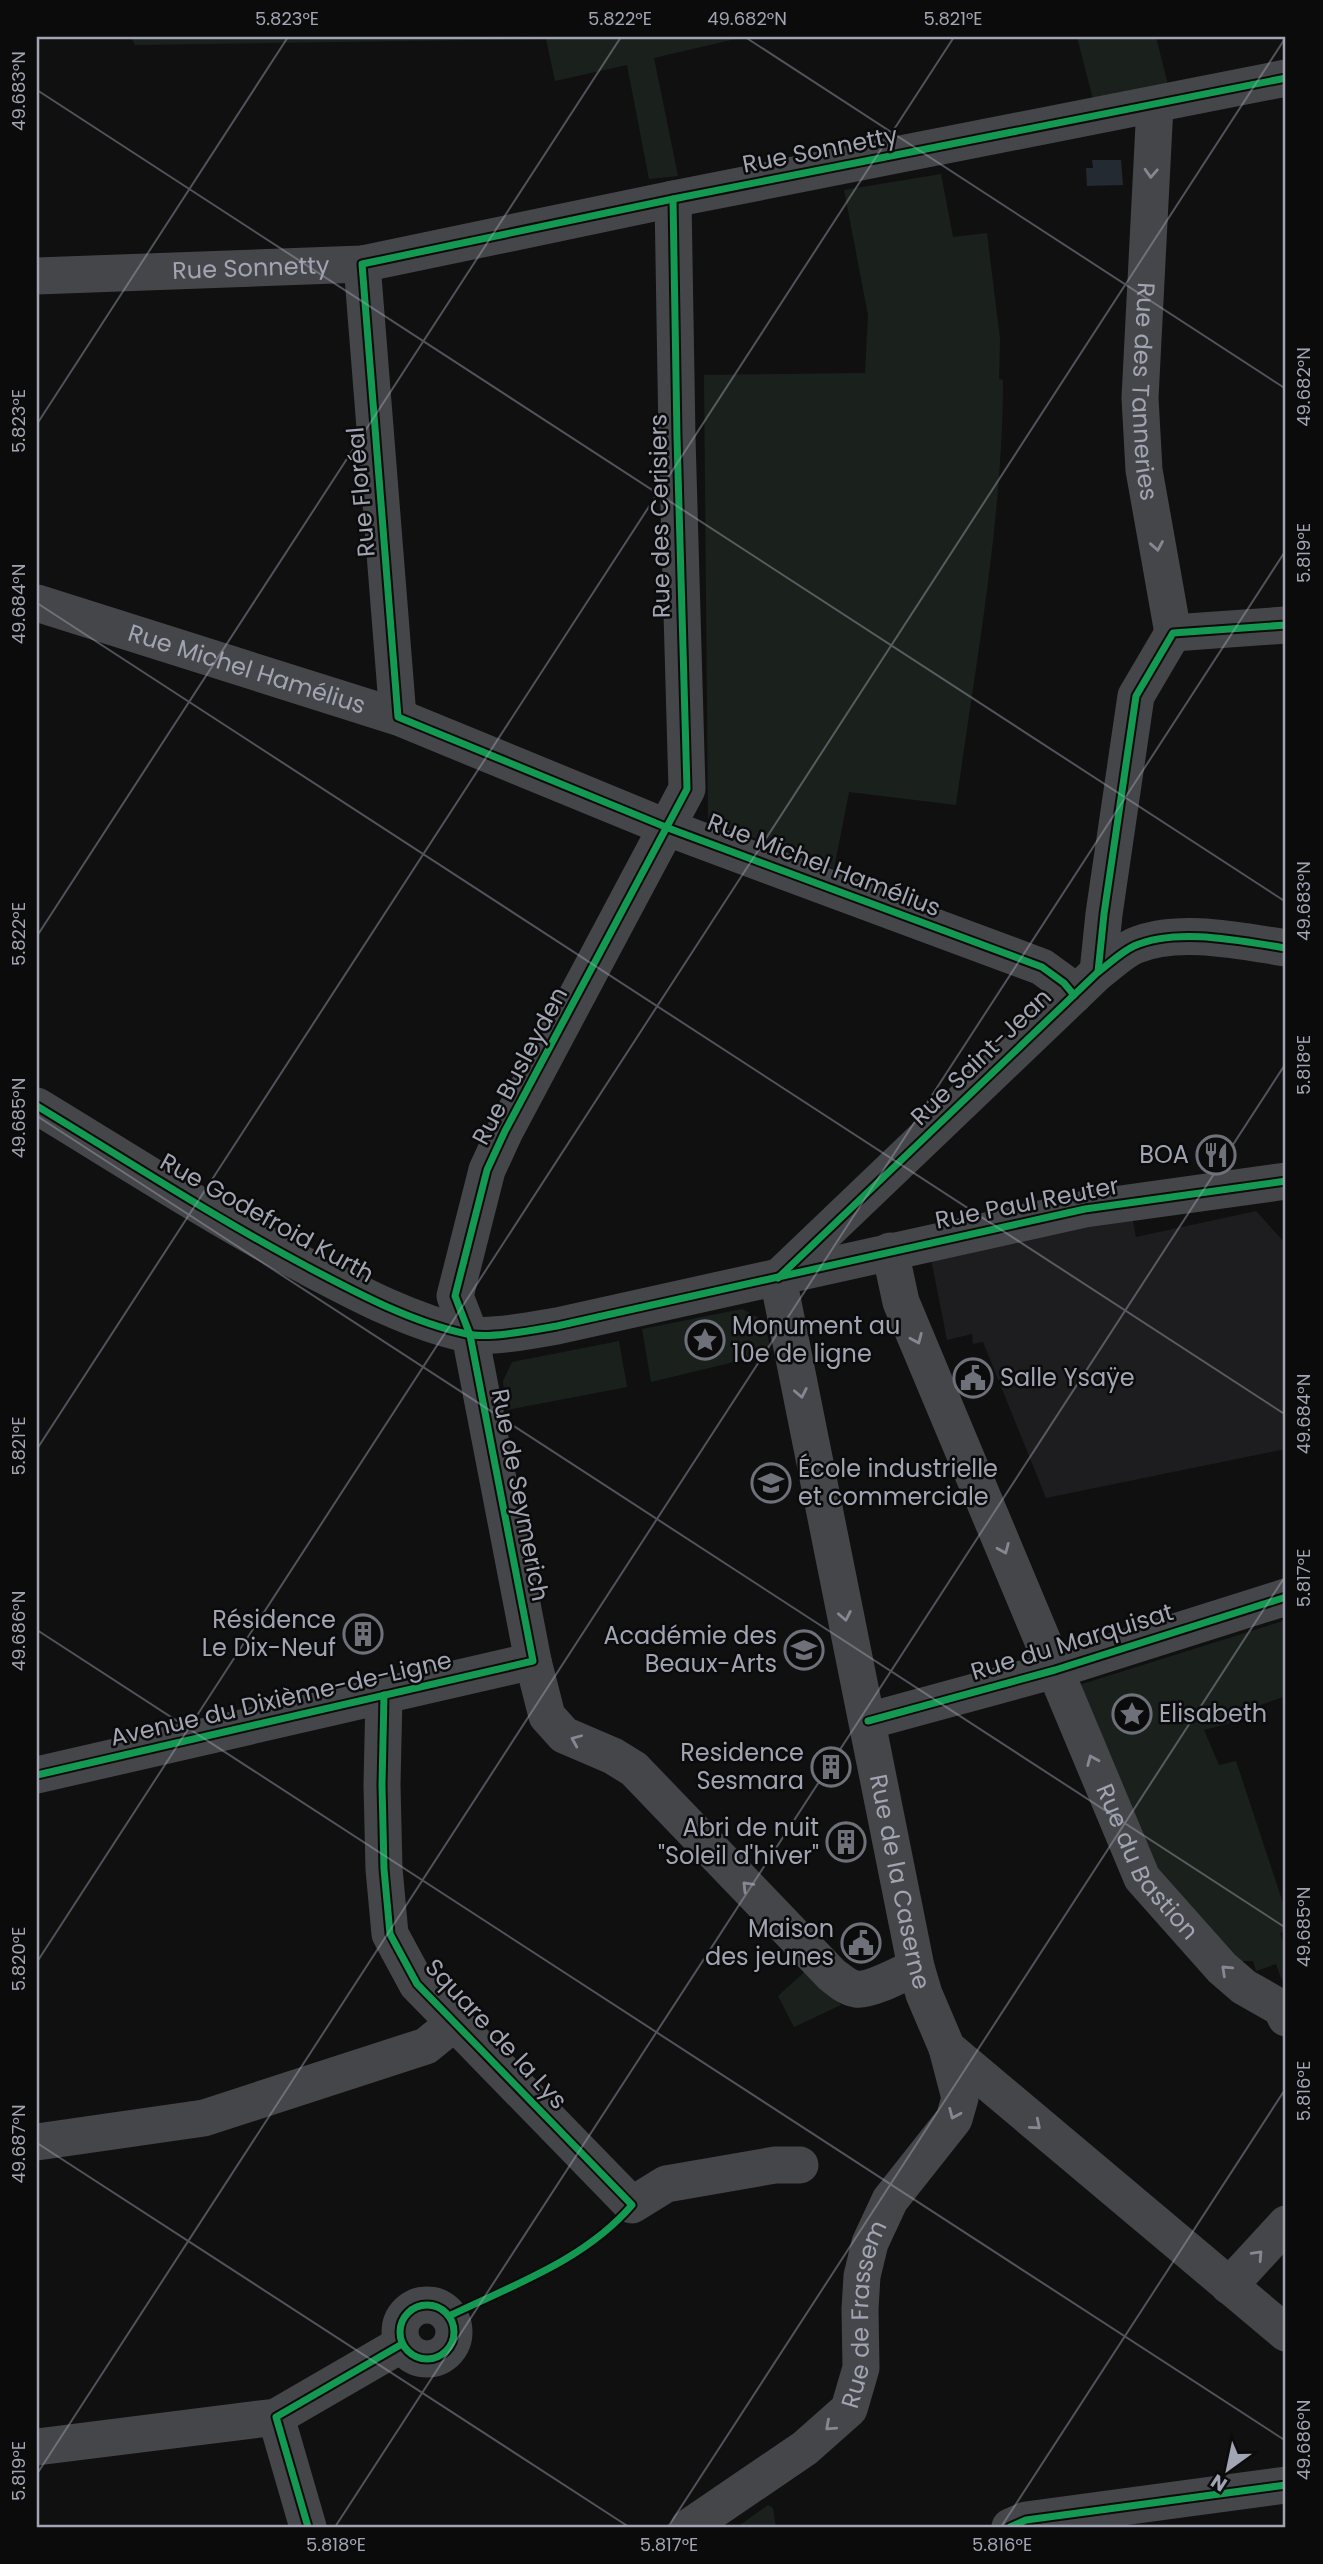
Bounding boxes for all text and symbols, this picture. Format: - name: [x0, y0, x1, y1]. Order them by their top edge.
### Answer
- text: 5.823°E: [255, 6, 319, 31]
- text: 5.822°E: [588, 6, 652, 31]
- text: 49.682°N: [707, 6, 787, 31]
- text: 5.821°E: [923, 6, 983, 31]
- text: 49.683°N: [6, 51, 31, 131]
- street label: Rue Sonnetty: [740, 118, 901, 181]
- one-way arrow: [1144, 168, 1159, 179]
- street label: Rue Sonnetty: [172, 248, 331, 287]
- street label: Rue des Tanneries: [1124, 282, 1166, 503]
- text: 49.682°N: [1291, 347, 1316, 427]
- text: 5.823°E: [6, 389, 31, 453]
- street label: Rue des Cerisiers: [641, 414, 678, 618]
- street label: Rue Floréal: [338, 426, 383, 559]
- text: 5.819°E: [1291, 523, 1316, 583]
- one-way arrow: [1149, 540, 1164, 552]
- text: 49.684°N: [6, 564, 31, 644]
- street label: Rue Michel Hamélius: [124, 616, 370, 722]
- street label: Rue Michel Hamélius: [703, 805, 945, 924]
- text: 49.683°N: [1291, 861, 1316, 941]
- text: 5.822°E: [6, 902, 31, 966]
- street label: Rue Busleyden: [464, 981, 575, 1151]
- street label: Rue Saint-Jean: [903, 981, 1058, 1132]
- text: 5.818°E: [1291, 1035, 1316, 1095]
- text: 49.685°N: [6, 1078, 31, 1158]
- restaurant icon: BOA: [1195, 1134, 1237, 1176]
- place label: BOA: [1139, 1138, 1189, 1171]
- street label: Rue Godefroid Kurth: [154, 1145, 380, 1290]
- street label: Rue Paul Reuter: [932, 1169, 1122, 1236]
- place label: Monument au 10e de ligne: [732, 1309, 900, 1370]
- place icon: Monument au 10e de ligne: [684, 1319, 726, 1361]
- one-way arrow: [909, 1332, 923, 1345]
- public building icon: Salle Ysaÿe: [952, 1357, 994, 1399]
- place label: Salle Ysaÿe: [1000, 1361, 1135, 1394]
- text: 49.684°N: [1291, 1374, 1316, 1454]
- street label: Rue de Seymerich: [484, 1386, 557, 1604]
- one-way arrow: [793, 1387, 808, 1399]
- text: 5.821°E: [6, 1416, 31, 1476]
- place label: École industrielle et commerciale: [798, 1452, 998, 1513]
- school or university icon: École industrielle et commerciale: [750, 1462, 792, 1504]
- one-way arrow: [996, 1543, 1010, 1555]
- text: 5.817°E: [1291, 1549, 1316, 1607]
- text: 49.686°N: [6, 1591, 31, 1671]
- street label: Rue du Marquisat: [967, 1595, 1177, 1688]
- place label: Résidence Le Dix-Neuf: [202, 1603, 336, 1664]
- one-way arrow: [837, 1610, 852, 1622]
- building icon: Résidence Le Dix-Neuf: [342, 1613, 384, 1655]
- place label: Académie des Beaux-Arts: [603, 1619, 777, 1680]
- school or university icon: Académie des Beaux-Arts: [783, 1629, 825, 1671]
- street label: Avenue du Dixième-de-Ligne: [107, 1643, 455, 1754]
- place icon: Elisabeth: [1111, 1693, 1153, 1735]
- place label: Elisabeth: [1159, 1697, 1267, 1730]
- one-way arrow: [571, 1734, 583, 1748]
- place label: Residence Sesmara: [680, 1736, 804, 1797]
- building icon: Residence Sesmara: [810, 1746, 852, 1788]
- one-way arrow: [1087, 1755, 1101, 1767]
- street label: Rue de la Caserne: [862, 1771, 939, 1993]
- street label: Rue du Bastion: [1088, 1779, 1206, 1947]
- place label: Abri de nuit "Soleil d'hiver": [658, 1811, 819, 1872]
- building icon: Abri de nuit "Soleil d'hiver": [825, 1821, 867, 1863]
- one-way arrow: [742, 1881, 755, 1894]
- text: 49.685°N: [1291, 1887, 1316, 1967]
- place label: Maison des jeunes: [705, 1912, 834, 1973]
- public building icon: Maison des jeunes: [840, 1922, 882, 1964]
- text: 5.820°E: [6, 1927, 31, 1991]
- street label: Square de la Lys: [418, 1951, 575, 2116]
- one-way arrow: [1221, 1966, 1234, 1978]
- text: 5.816°E: [1291, 2061, 1316, 2121]
- text: 49.687°N: [6, 2104, 31, 2184]
- one-way arrow: [949, 2107, 963, 2119]
- one-way arrow: [1028, 2117, 1041, 2129]
- street label: Rue de Frassem: [833, 2215, 894, 2412]
- one-way arrow: [1249, 2250, 1262, 2263]
- text: 49.686°N: [1291, 2400, 1316, 2480]
- one-way arrow: [825, 2418, 838, 2430]
- north arrow: [1194, 2434, 1264, 2504]
- text: 5.819°E: [6, 2441, 31, 2501]
- text: N: [1206, 2468, 1232, 2498]
- text: 5.818°E: [306, 2532, 366, 2557]
- text: 5.817°E: [640, 2532, 698, 2557]
- text: 5.816°E: [972, 2532, 1032, 2557]

